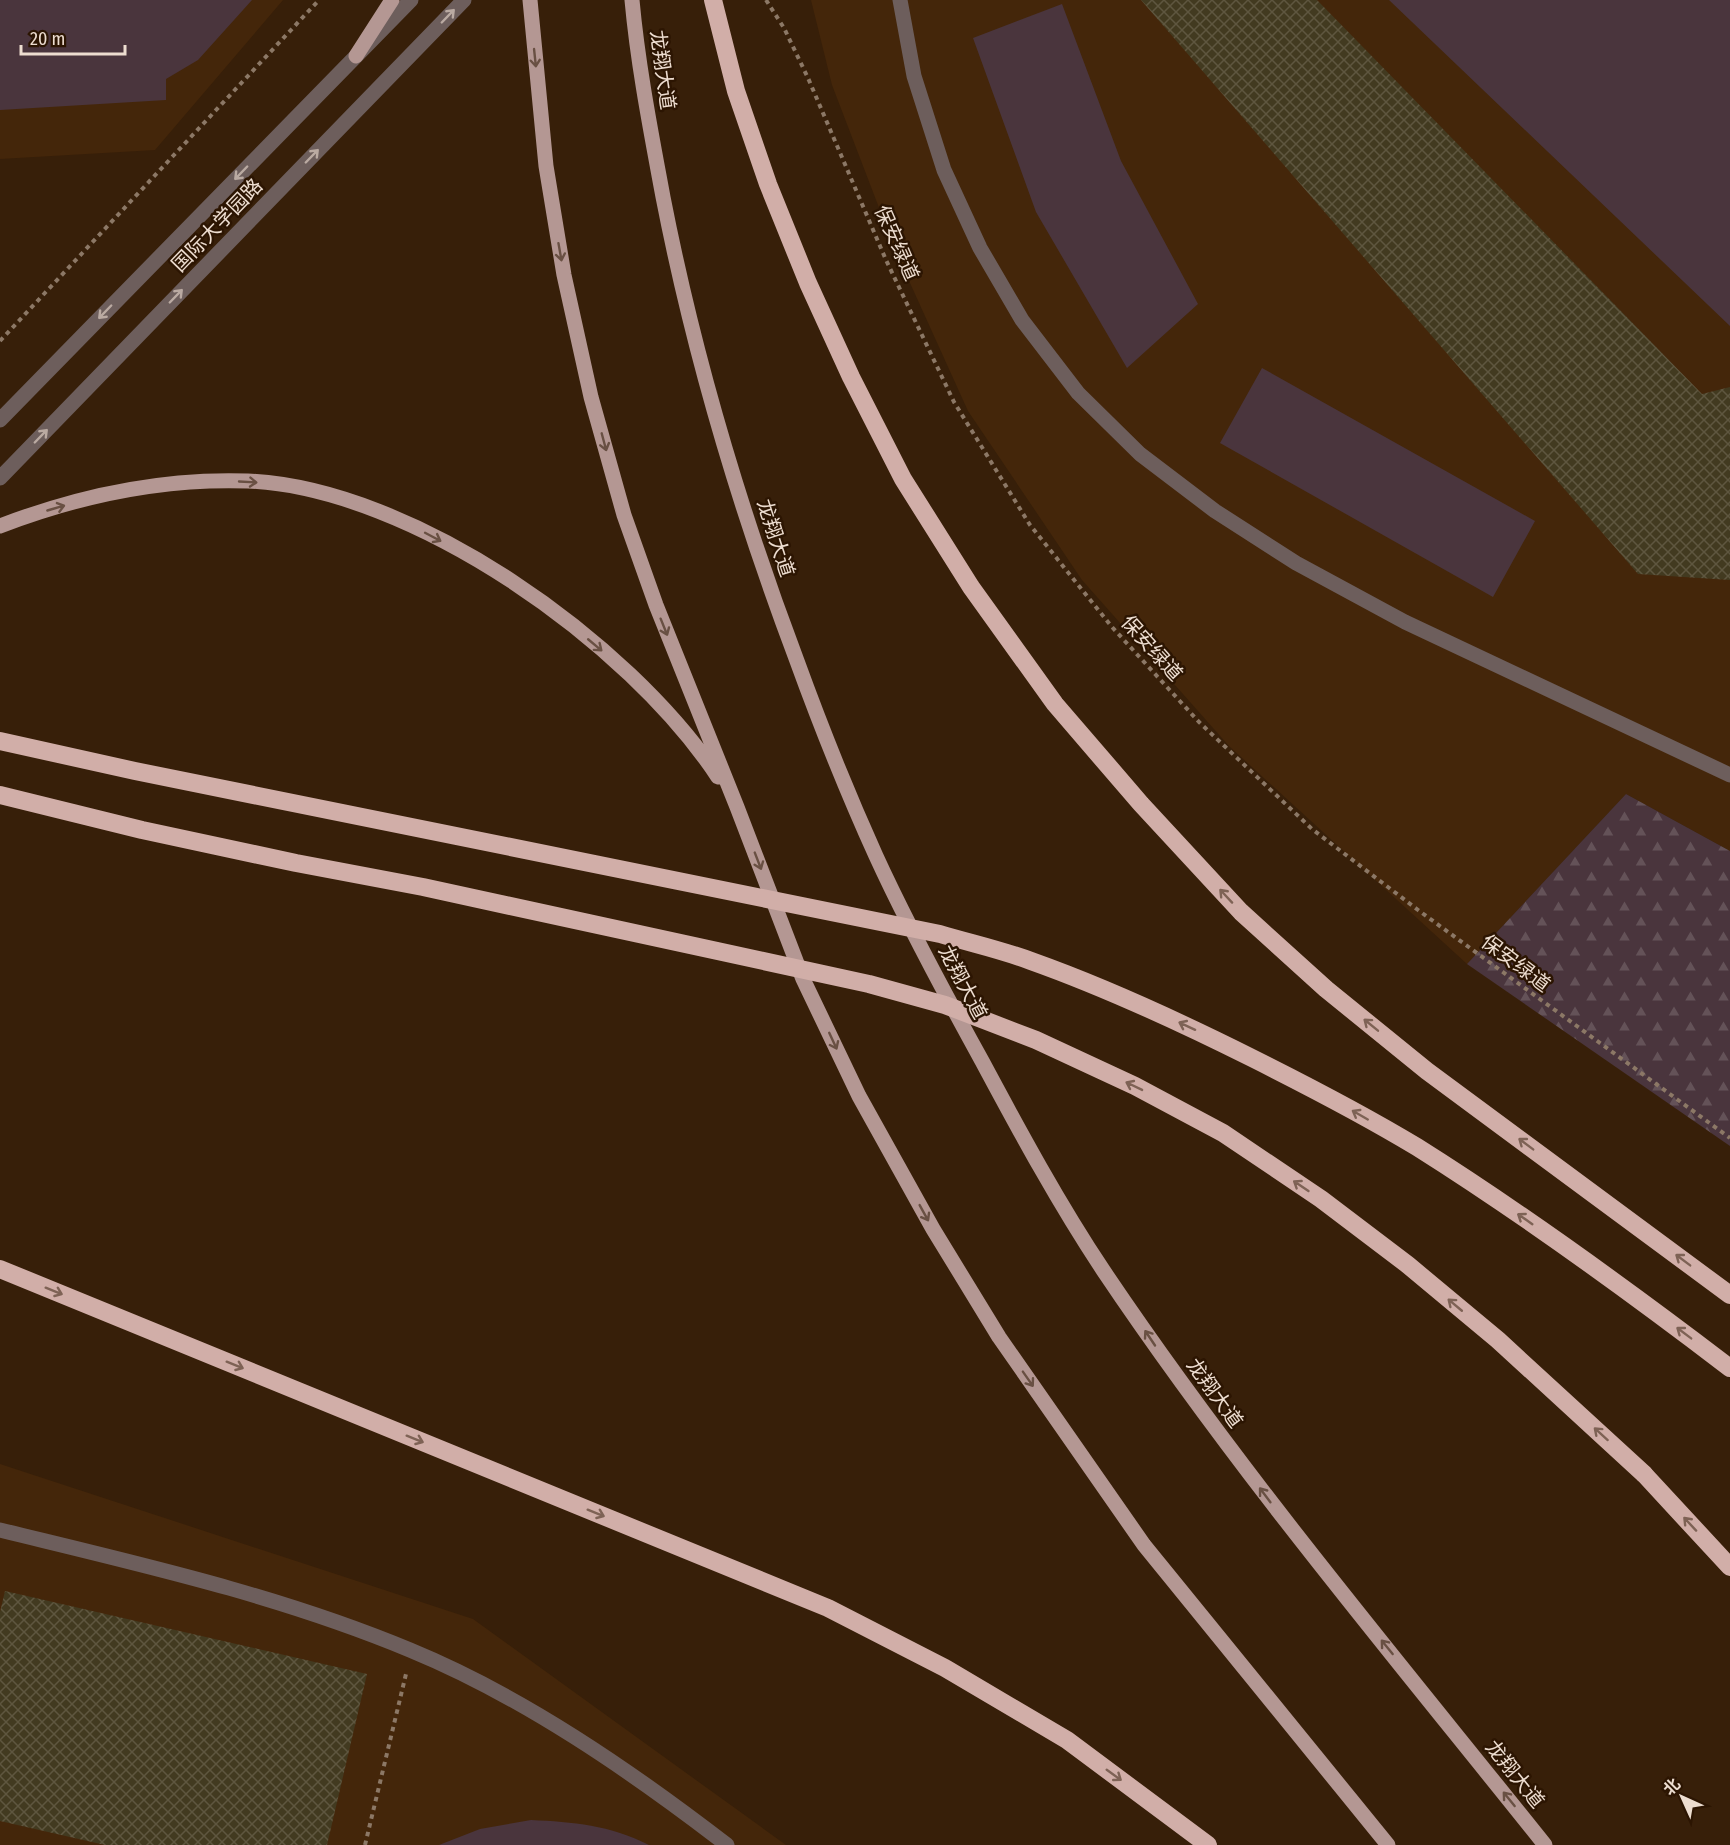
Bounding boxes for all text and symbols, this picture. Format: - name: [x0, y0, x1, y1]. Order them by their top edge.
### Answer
- one-way arrow: [441, 9, 455, 24]
- scale bar: [21, 18, 124, 56]
- text: 20 m: [30, 28, 65, 50]
- street label: 龙翔大道: [646, 29, 680, 111]
- one-way arrow: [530, 48, 541, 68]
- one-way arrow: [305, 149, 320, 164]
- one-way arrow: [234, 165, 249, 180]
- street label: 国际大学园路: [167, 174, 267, 276]
- street label: 保安绿道: [870, 202, 924, 284]
- one-way arrow: [555, 241, 566, 261]
- one-way arrow: [169, 289, 184, 304]
- one-way arrow: [98, 305, 112, 320]
- one-way arrow: [33, 429, 48, 444]
- one-way arrow: [599, 432, 610, 451]
- one-way arrow: [237, 477, 257, 488]
- street label: 龙翔大道: [752, 496, 800, 580]
- one-way arrow: [46, 501, 65, 513]
- one-way arrow: [424, 532, 442, 543]
- street label: 保安绿道: [1116, 610, 1188, 686]
- one-way arrow: [660, 617, 671, 635]
- one-way arrow: [587, 638, 602, 652]
- one-way arrow: [754, 851, 765, 870]
- one-way arrow: [1219, 888, 1233, 903]
- street label: 保安绿道: [1477, 929, 1555, 997]
- street label: 龙翔大道: [934, 941, 992, 1023]
- one-way arrow: [1364, 1019, 1380, 1032]
- one-way arrow: [1178, 1020, 1196, 1032]
- one-way arrow: [827, 1032, 839, 1050]
- one-way arrow: [1125, 1079, 1143, 1091]
- one-way arrow: [1352, 1109, 1369, 1121]
- one-way arrow: [1519, 1138, 1535, 1150]
- one-way arrow: [1293, 1179, 1310, 1192]
- one-way arrow: [919, 1205, 931, 1222]
- one-way arrow: [1518, 1213, 1534, 1225]
- one-way arrow: [1675, 1254, 1691, 1267]
- one-way arrow: [44, 1287, 63, 1298]
- one-way arrow: [1447, 1298, 1463, 1311]
- one-way arrow: [1676, 1326, 1692, 1339]
- one-way arrow: [1143, 1329, 1156, 1346]
- street label: 龙翔大道: [1182, 1354, 1248, 1432]
- one-way arrow: [225, 1360, 243, 1371]
- one-way arrow: [1022, 1370, 1034, 1386]
- one-way arrow: [1594, 1427, 1609, 1441]
- one-way arrow: [405, 1434, 424, 1445]
- one-way arrow: [1259, 1487, 1272, 1503]
- one-way arrow: [586, 1508, 604, 1519]
- one-way arrow: [1683, 1516, 1698, 1531]
- one-way arrow: [1380, 1639, 1393, 1655]
- street label: 龙翔大道: [1481, 1735, 1549, 1813]
- north arrow: [1652, 1767, 1712, 1827]
- one-way arrow: [1105, 1769, 1121, 1781]
- text: 北: [1659, 1774, 1684, 1799]
- one-way arrow: [1502, 1792, 1515, 1808]

